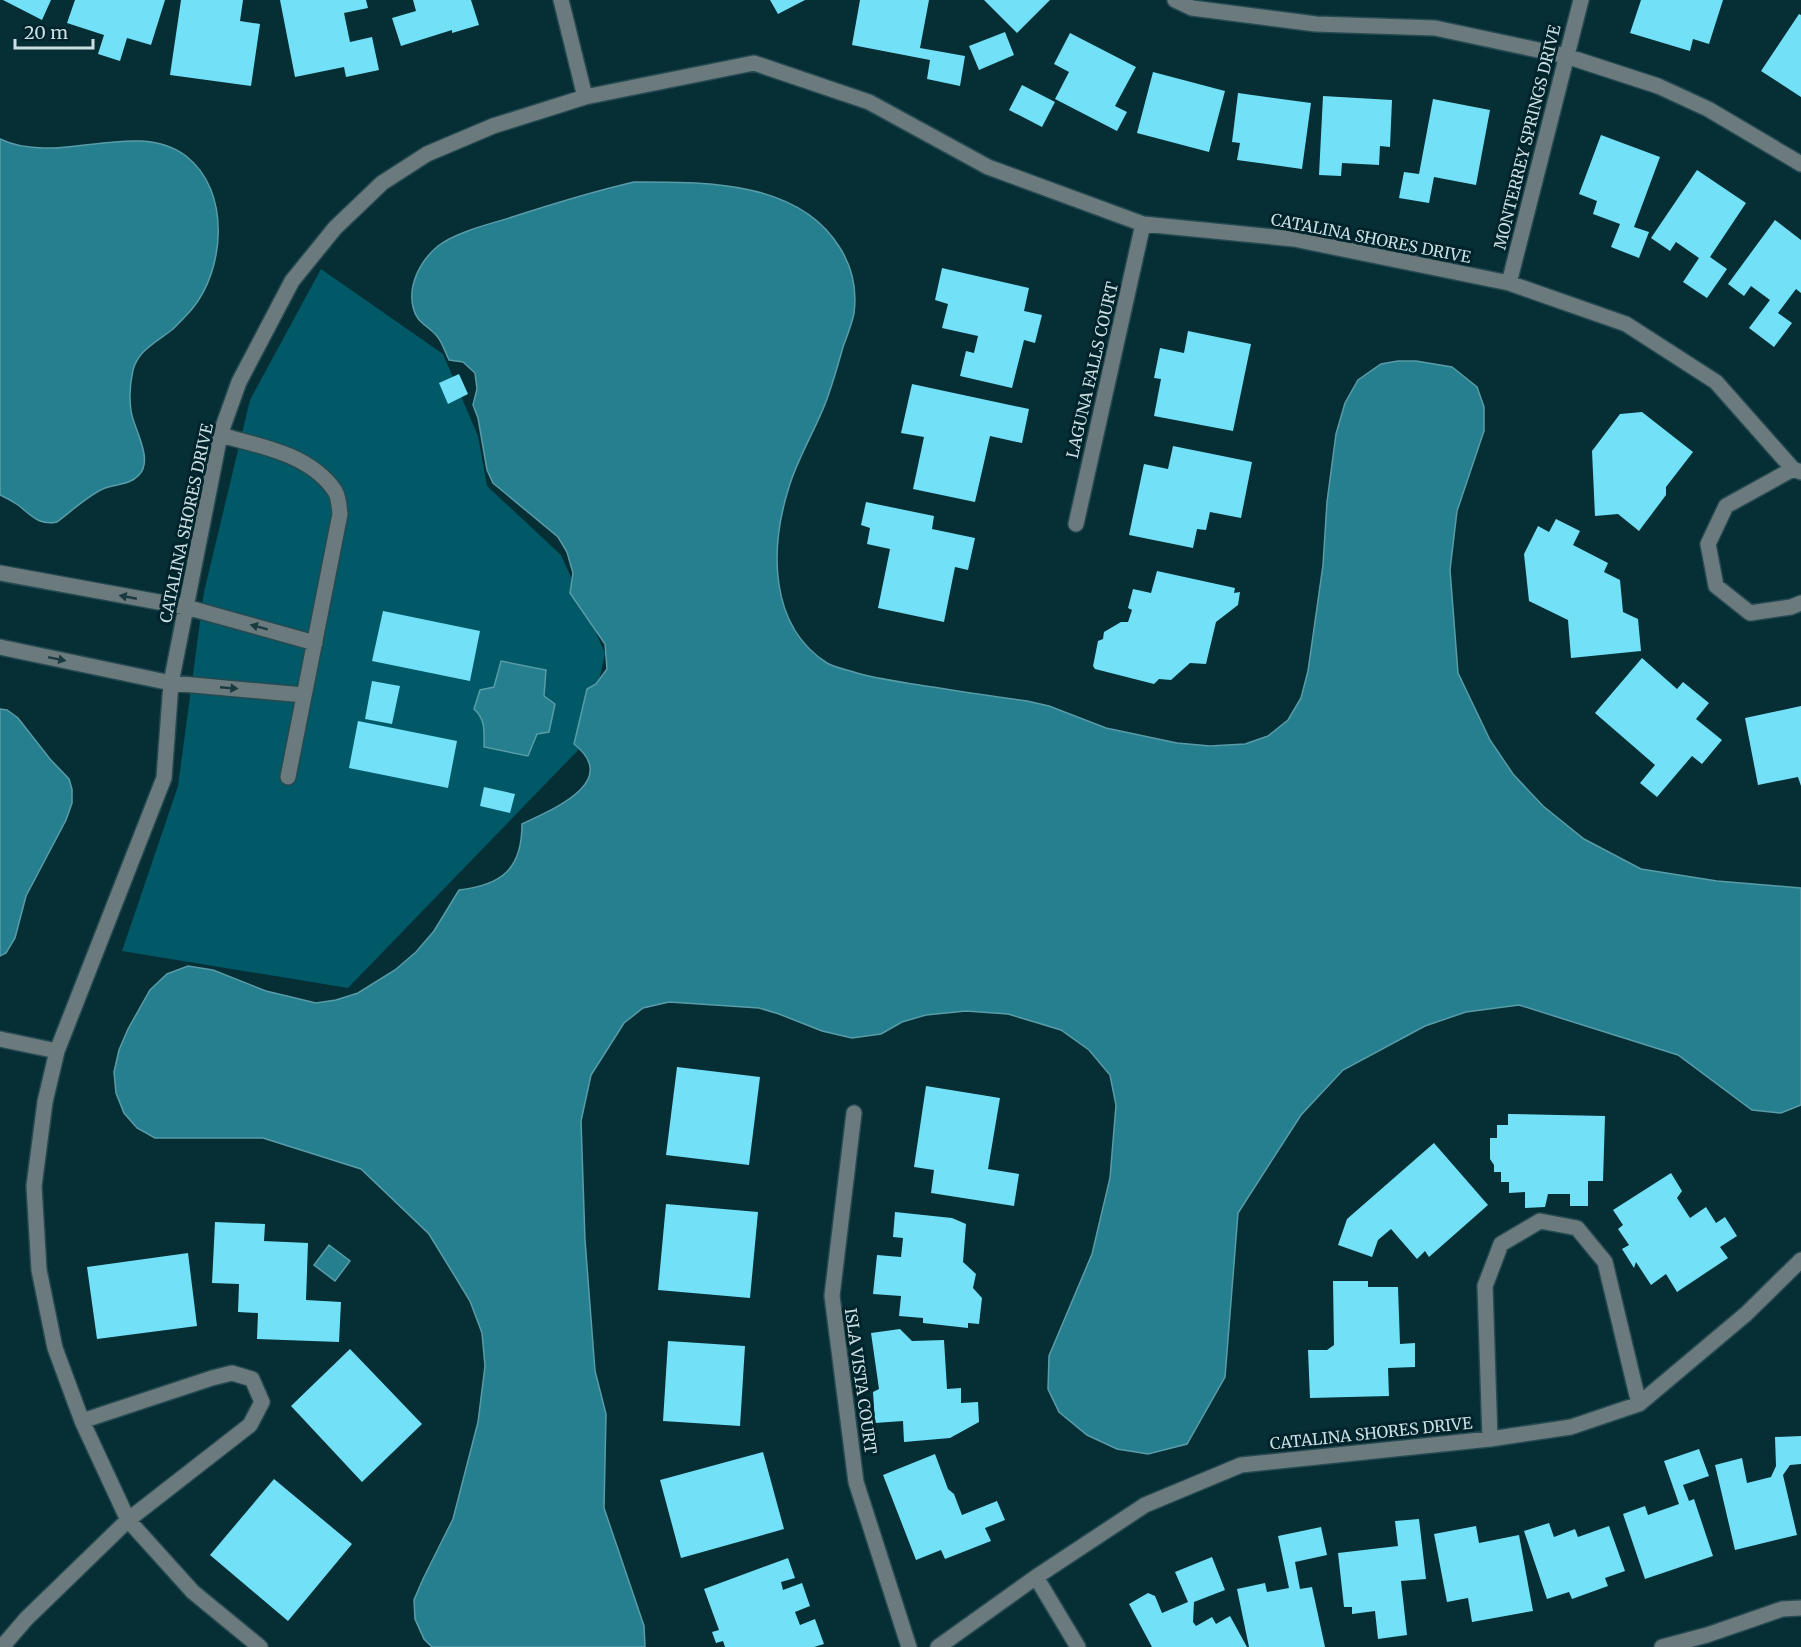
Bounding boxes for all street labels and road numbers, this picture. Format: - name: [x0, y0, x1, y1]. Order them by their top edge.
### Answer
- street label: MONTERREY SPRINGS DRIVE: [1489, 22, 1565, 251]
- street label: CATALINA SHORES DRIVE: [1269, 209, 1474, 267]
- street label: LAGUNA FALLS COURT: [1062, 280, 1122, 460]
- street label: CATALINA SHORES DRIVE: [155, 421, 217, 625]
- street label: ISLA VISTA COURT: [841, 1307, 881, 1455]
- street label: CATALINA SHORES DRIVE: [1269, 1412, 1474, 1454]

